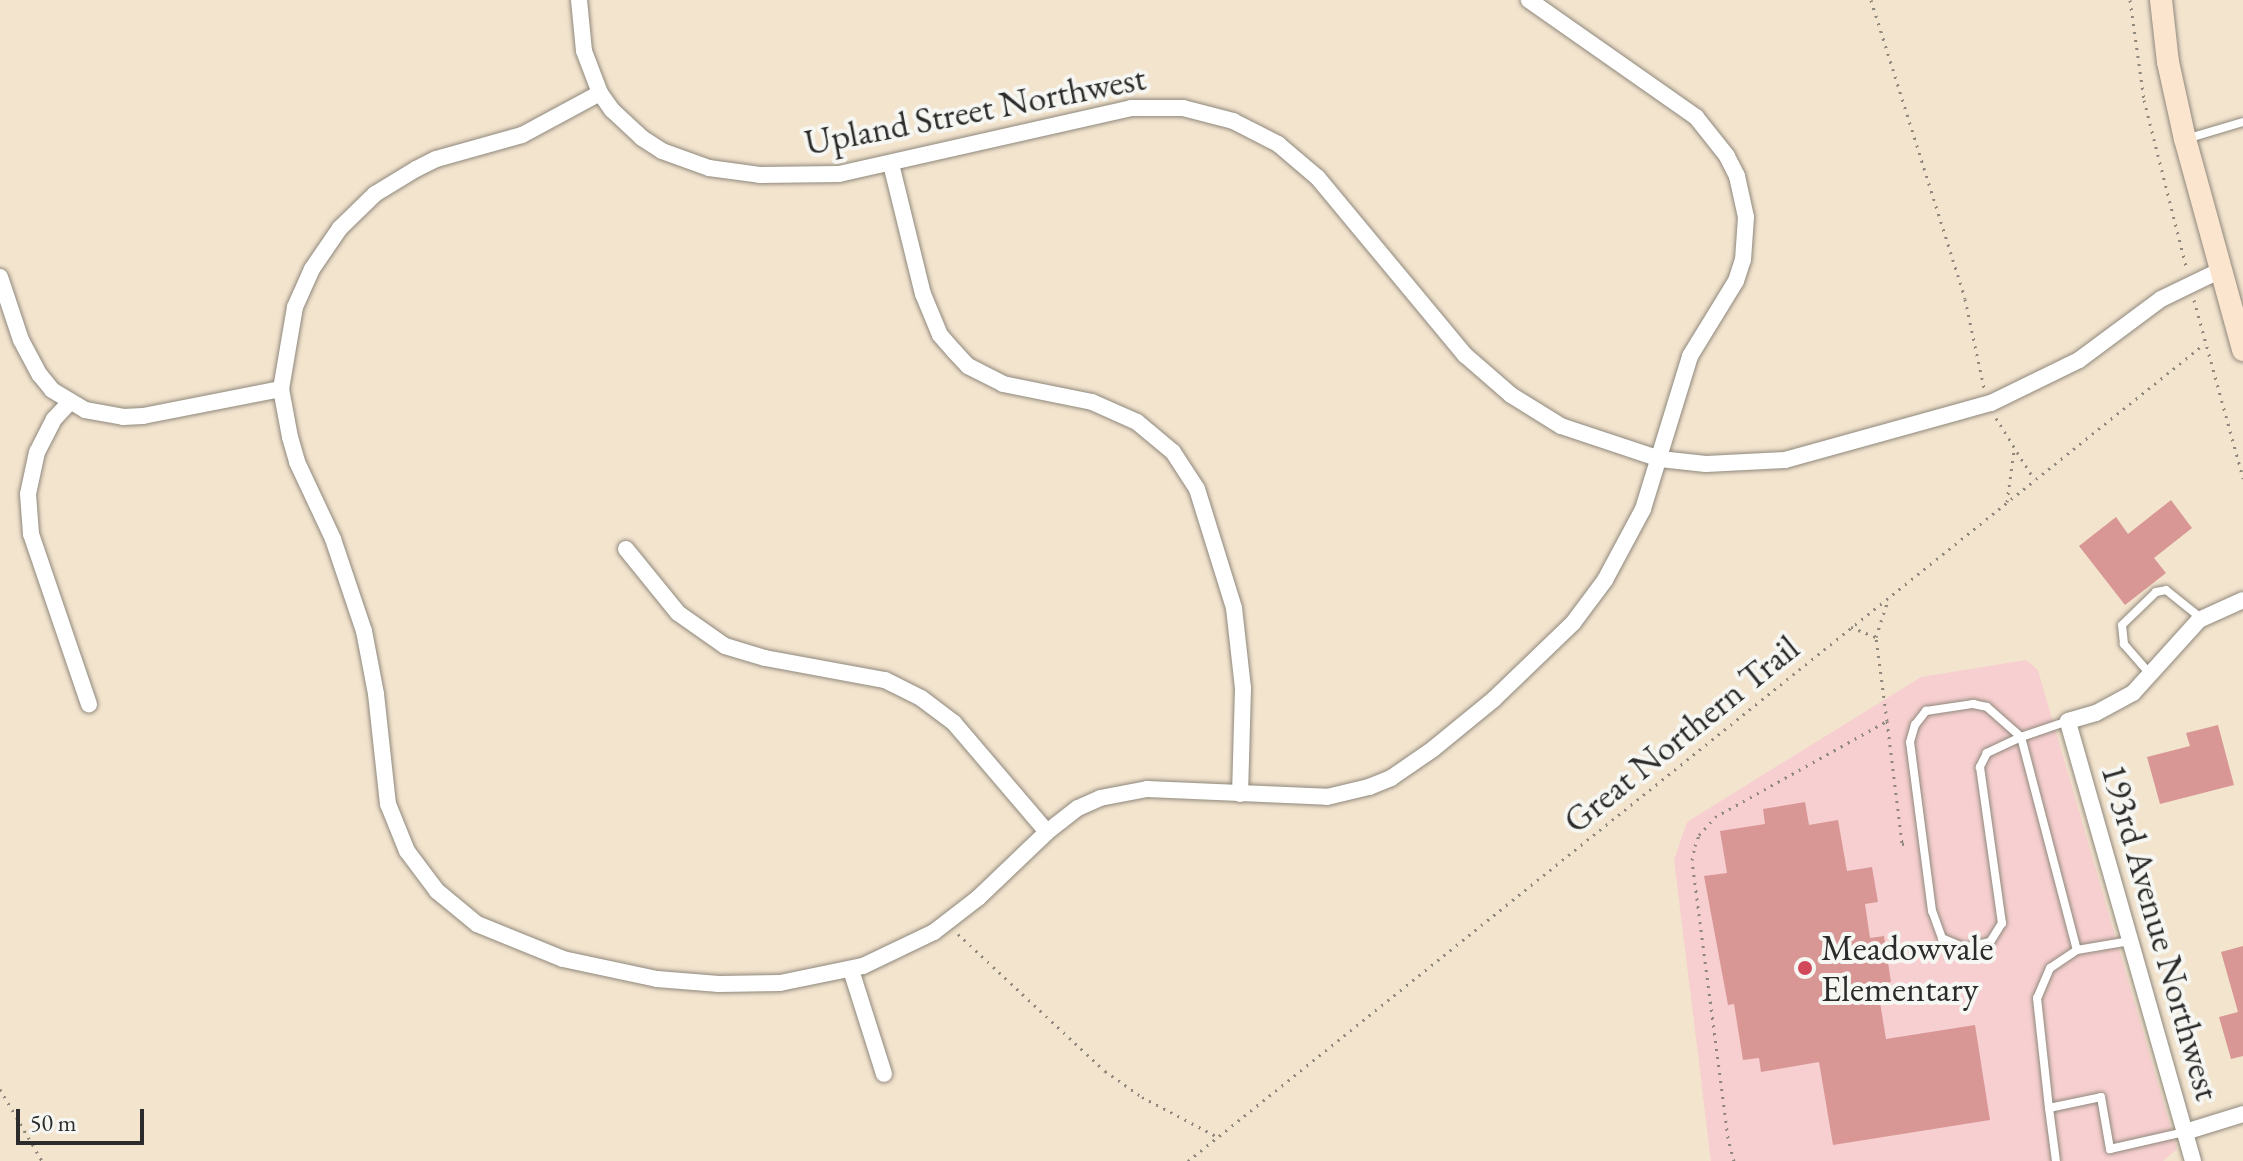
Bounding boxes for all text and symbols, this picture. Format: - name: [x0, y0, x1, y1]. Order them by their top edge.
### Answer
- street label: Upland Street Northwest: [801, 56, 1149, 164]
- street label: Great Northern Trail: [1555, 626, 1807, 842]
- street label: 193rd Avenue Northwest: [2092, 759, 2230, 1105]
- place label: Meadowvale Elementary: [1821, 925, 1994, 1010]
- marker: Meadowvale Elementary: [1796, 959, 1814, 977]
- scale bar: [20, 1093, 148, 1143]
- text: 50 m: [30, 1107, 77, 1138]

